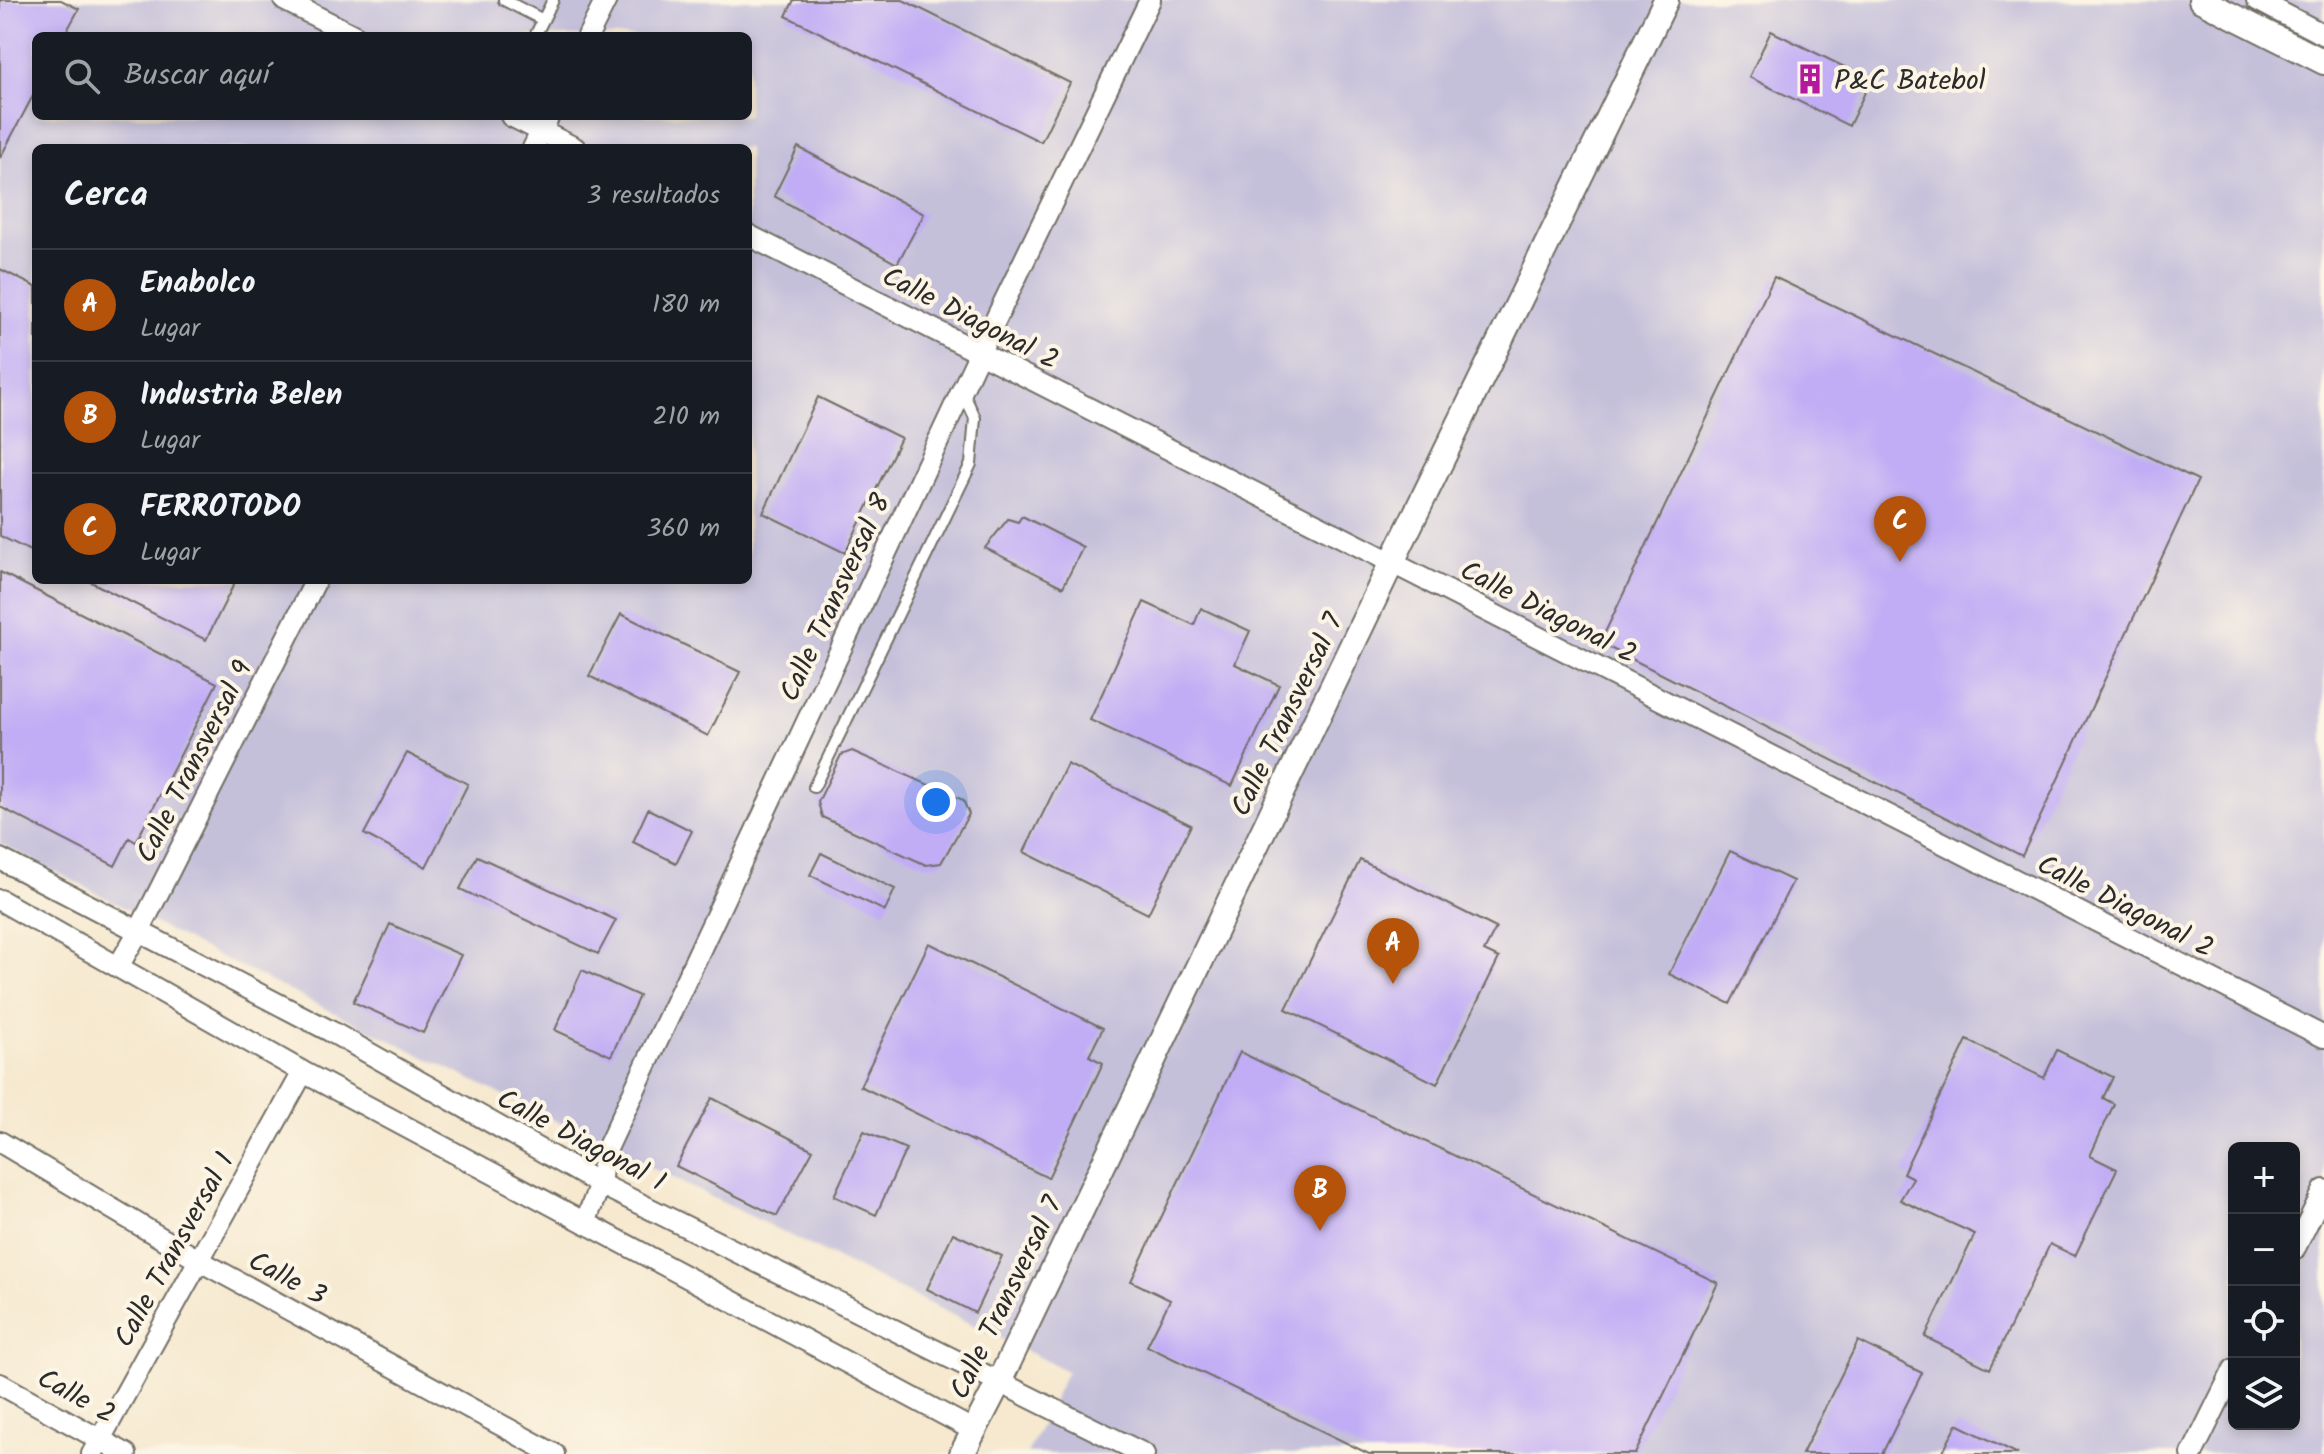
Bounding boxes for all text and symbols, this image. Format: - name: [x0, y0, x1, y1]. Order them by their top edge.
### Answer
- search box: [32, 32, 752, 120]
- text: Buscar aquí: [124, 52, 270, 100]
- icon: search: [60, 54, 104, 98]
- place label: P&C Batebol: [1834, 59, 1986, 104]
- building icon: P&C Batebol: [1793, 62, 1827, 96]
- text: Cerca: [64, 169, 148, 223]
- text: 3 resultados: [586, 175, 720, 217]
- street label: Calle Diagonal 2: [873, 255, 1066, 383]
- text: Enabolco: [140, 260, 255, 308]
- text: A: [82, 284, 98, 326]
- text: 180 m: [652, 284, 720, 326]
- text: Lugar: [140, 308, 200, 350]
- text: Industria Belen: [140, 372, 342, 420]
- text: B: [82, 396, 98, 438]
- text: 210 m: [653, 396, 720, 438]
- text: Lugar: [140, 420, 200, 462]
- text: FERROTODO: [140, 484, 301, 532]
- street label: Calle Transversal 8: [768, 486, 904, 710]
- pin: C: [1874, 496, 1926, 562]
- text: C: [82, 508, 98, 550]
- text: 360 m: [647, 508, 720, 550]
- text: Lugar: [140, 532, 200, 574]
- street label: Calle Diagonal 2: [1451, 549, 1644, 677]
- street label: Calle Transversal 7: [1219, 605, 1357, 824]
- street label: Calle Transversal 9: [125, 653, 266, 871]
- your location: [916, 782, 956, 822]
- street label: Calle Diagonal 2: [2028, 843, 2221, 971]
- pin: A: [1367, 918, 1419, 984]
- street label: Calle Diagonal 1: [488, 1078, 674, 1205]
- map controls: [2228, 1142, 2300, 1430]
- button: +: [2228, 1142, 2300, 1214]
- street label: Calle Transversal 1: [103, 1144, 248, 1356]
- pin: B: [1294, 1165, 1346, 1231]
- street label: Calle Transversal 7: [938, 1188, 1076, 1407]
- button: −: [2228, 1214, 2300, 1286]
- street label: Calle 3: [239, 1240, 334, 1319]
- button: locate: [2228, 1286, 2300, 1358]
- street label: Calle 2: [28, 1357, 123, 1437]
- button: layers: [2228, 1358, 2300, 1430]

